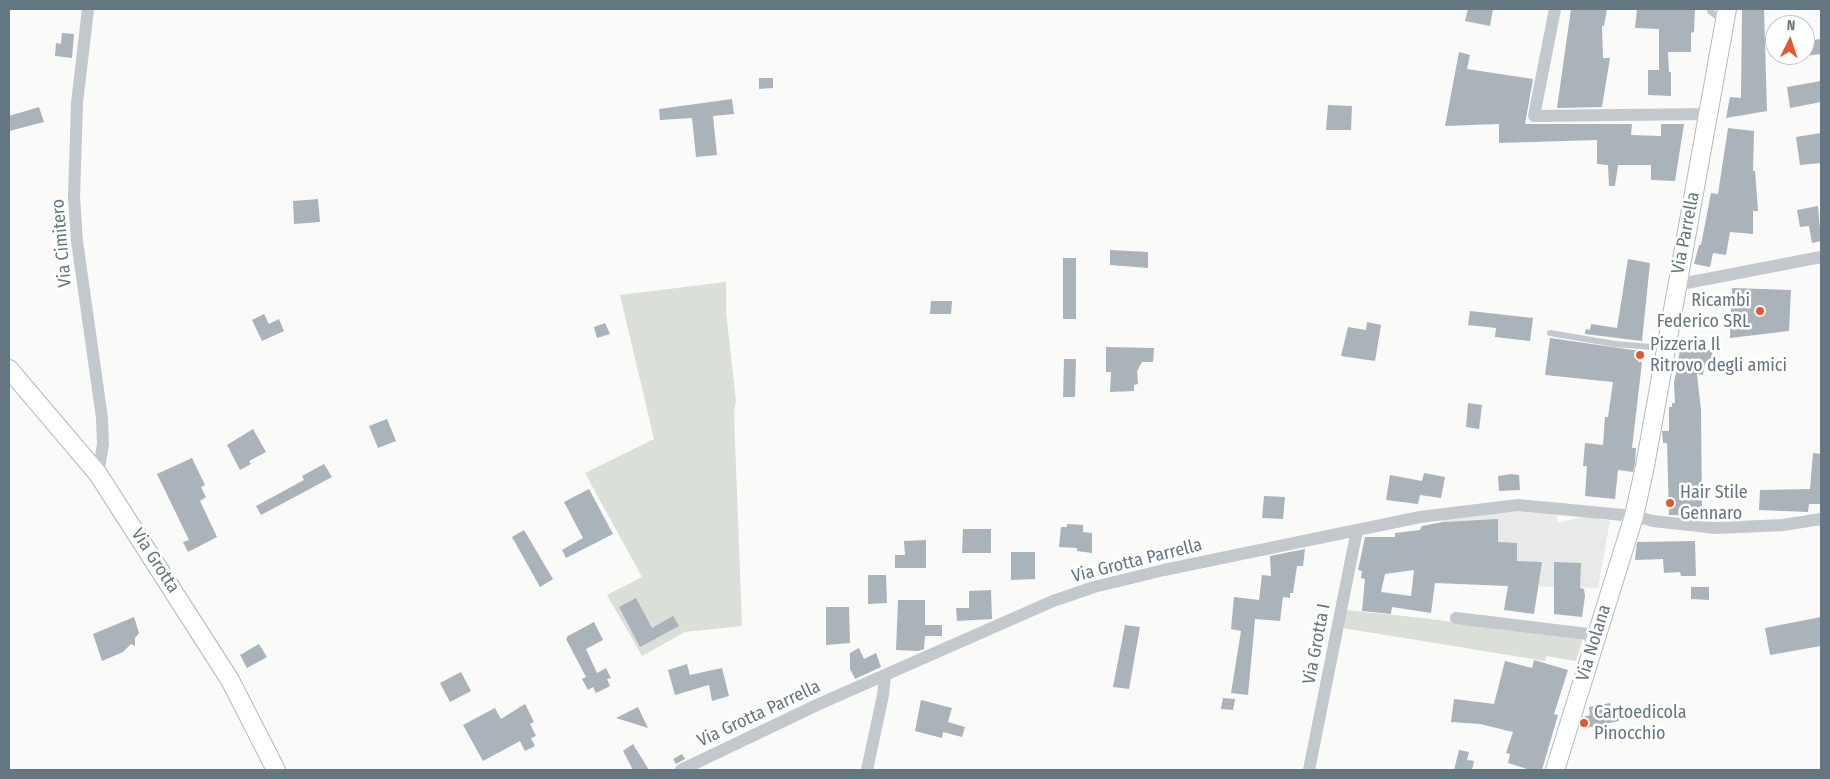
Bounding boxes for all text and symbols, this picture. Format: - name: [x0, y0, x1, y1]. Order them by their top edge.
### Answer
- north arrow: [1765, 15, 1815, 65]
- text: N: [1786, 17, 1796, 34]
- street label: Via Parrella: [1667, 190, 1705, 276]
- street label: Via Cimitero: [47, 198, 77, 288]
- place label: Ricambi Federico SRL: [1657, 290, 1750, 332]
- marker: Ricambi Federico SRL: [1754, 305, 1766, 317]
- place label: Pizzeria Il Ritrovo degli amici: [1650, 334, 1787, 376]
- marker: Pizzeria Il Ritrovo degli amici: [1634, 349, 1646, 361]
- place label: Hair Stile Gennaro: [1680, 482, 1748, 524]
- marker: Hair Stile Gennaro: [1664, 497, 1676, 509]
- street label: Via Grotta: [126, 525, 184, 597]
- street label: Via Grotta Parrella: [1070, 534, 1204, 588]
- street label: Via Grotta I: [1299, 602, 1335, 686]
- street label: Via Nolana: [1572, 602, 1616, 684]
- street label: Via Grotta Parrella: [694, 676, 824, 752]
- place label: Cartoedicola Pinocchio: [1594, 702, 1687, 744]
- marker: Cartoedicola Pinocchio: [1578, 717, 1590, 729]

